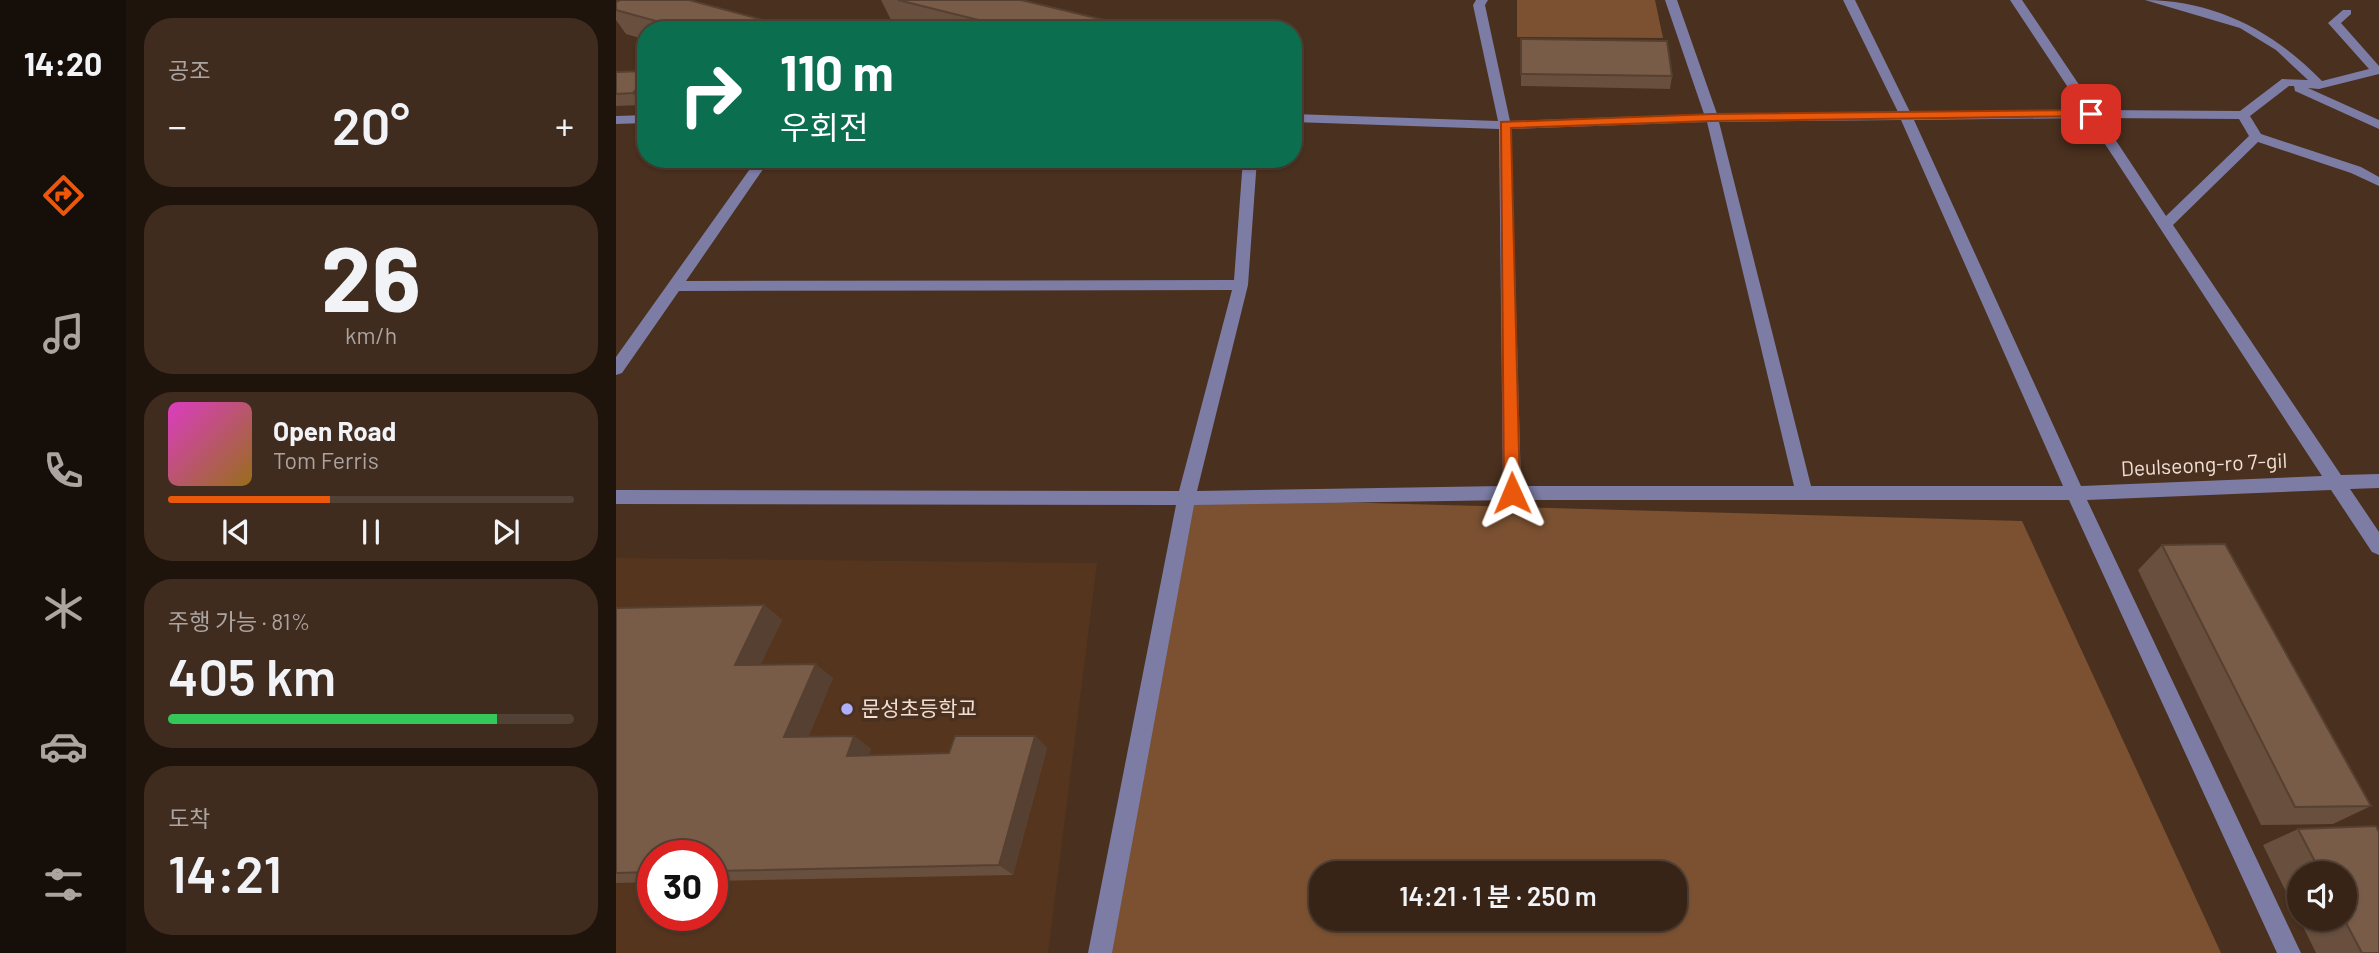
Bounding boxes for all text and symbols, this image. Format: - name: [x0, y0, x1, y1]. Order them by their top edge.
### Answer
- text: 110 m: [780, 42, 894, 101]
- text: 14:20: [24, 44, 102, 82]
- icon: right: [665, 49, 756, 140]
- text: 공조: [168, 56, 210, 84]
- pin: [2061, 84, 2121, 144]
- text: 20°: [332, 93, 410, 155]
- icon: arrive: [2072, 95, 2110, 133]
- text: −: [168, 102, 187, 148]
- text: +: [555, 102, 574, 148]
- text: 우회전: [780, 107, 868, 145]
- icon: directions: [39, 171, 88, 220]
- text: 26: [321, 221, 421, 330]
- icon: music: [39, 309, 88, 358]
- text: km/h: [345, 321, 397, 349]
- text: Open Road: [273, 415, 396, 446]
- icon: phone: [39, 446, 88, 495]
- text: Tom Ferris: [273, 446, 379, 474]
- street label: Deulseong-ro 7-gil: [2120, 447, 2288, 480]
- position arrow: [1475, 456, 1549, 530]
- icon: previous: [217, 513, 255, 551]
- icon: pause: [352, 513, 390, 551]
- icon: next: [487, 513, 525, 551]
- icon: climate: [39, 584, 88, 633]
- text: 주행 가능 · 81%: [168, 607, 310, 635]
- text: 405 km: [168, 644, 336, 706]
- place label: 문성초등학교: [861, 695, 977, 720]
- marker: 문성초등학교: [839, 701, 855, 717]
- icon: car: [39, 722, 88, 771]
- text: 도착: [168, 804, 210, 832]
- speed limit sign: 30: [637, 840, 728, 931]
- text: 14:21: [168, 841, 282, 903]
- icon: filters: [39, 860, 88, 909]
- map controls: [2287, 861, 2357, 931]
- button: sound: [2287, 861, 2357, 931]
- text: 14:21 · 1 분 · 250 m: [1399, 880, 1597, 911]

